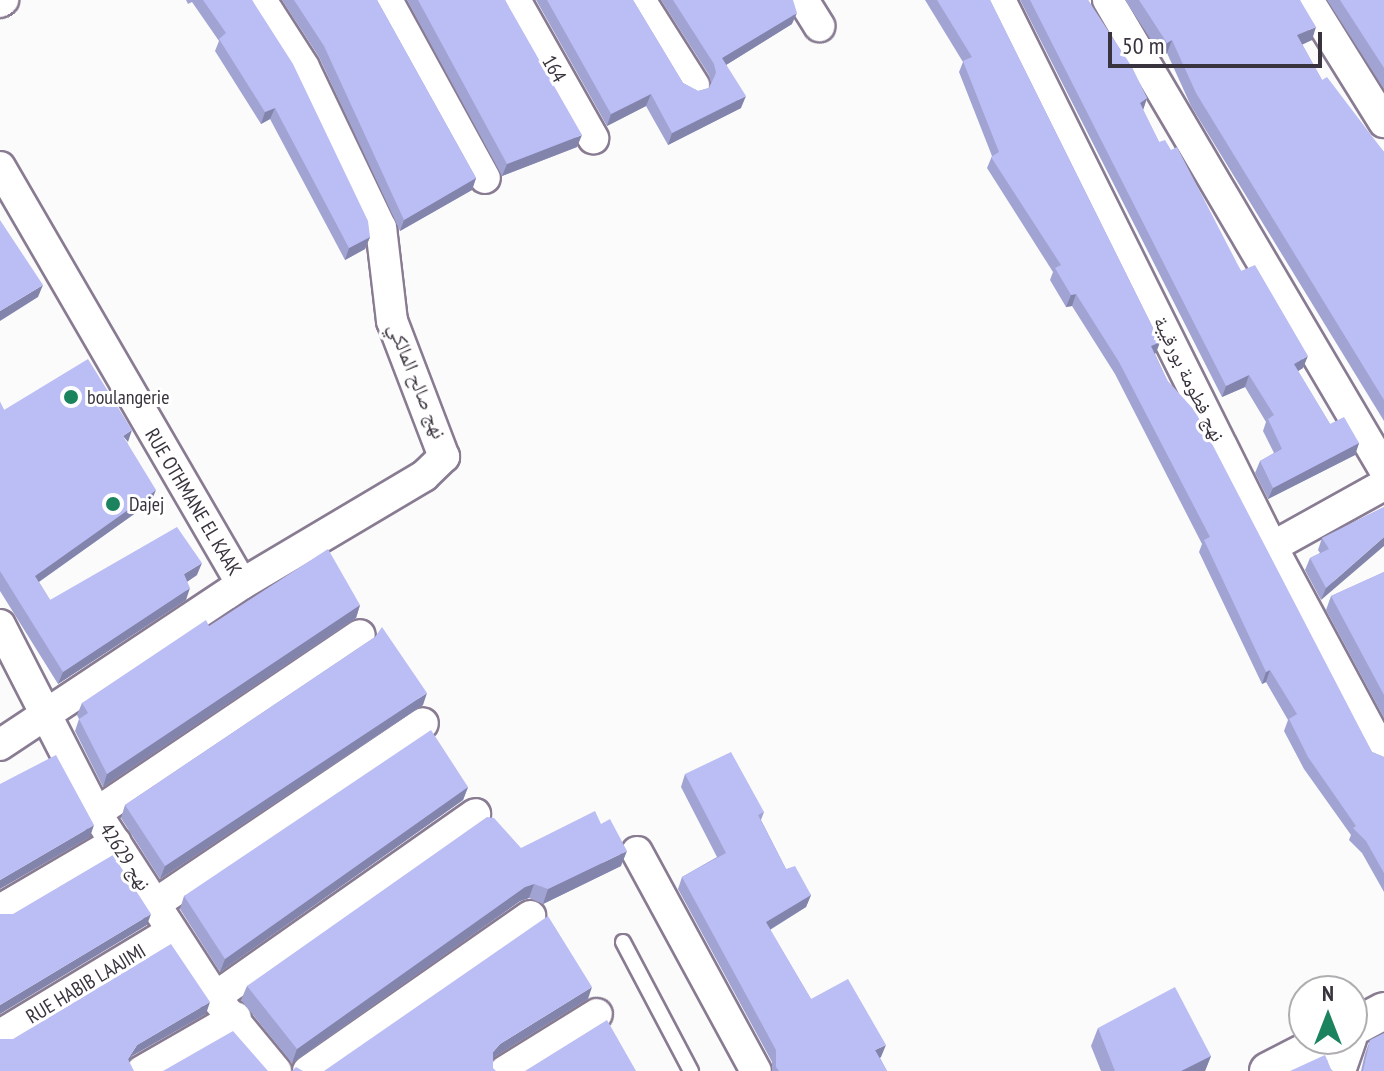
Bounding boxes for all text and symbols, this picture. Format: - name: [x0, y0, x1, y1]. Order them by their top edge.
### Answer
- scale bar: [1112, 16, 1326, 66]
- text: 50 m: [1122, 30, 1164, 61]
- street label: 164: [537, 51, 571, 87]
- street label: نهج فطومة بورقيبة: [1148, 312, 1230, 446]
- street label: نهج صالح المالكي: [383, 320, 451, 442]
- place label: boulangerie: [87, 385, 169, 409]
- marker: boulangerie: [62, 388, 80, 406]
- street label: RUE OTHMANE EL KAAK: [140, 424, 246, 580]
- place label: Dajej: [129, 492, 164, 516]
- marker: Dajej: [104, 495, 122, 513]
- street label: نهج 42629: [94, 819, 156, 895]
- street label: RUE HABIB LAAJIMI: [22, 939, 150, 1029]
- north arrow: [1288, 975, 1368, 1055]
- text: N: [1322, 979, 1334, 1007]

